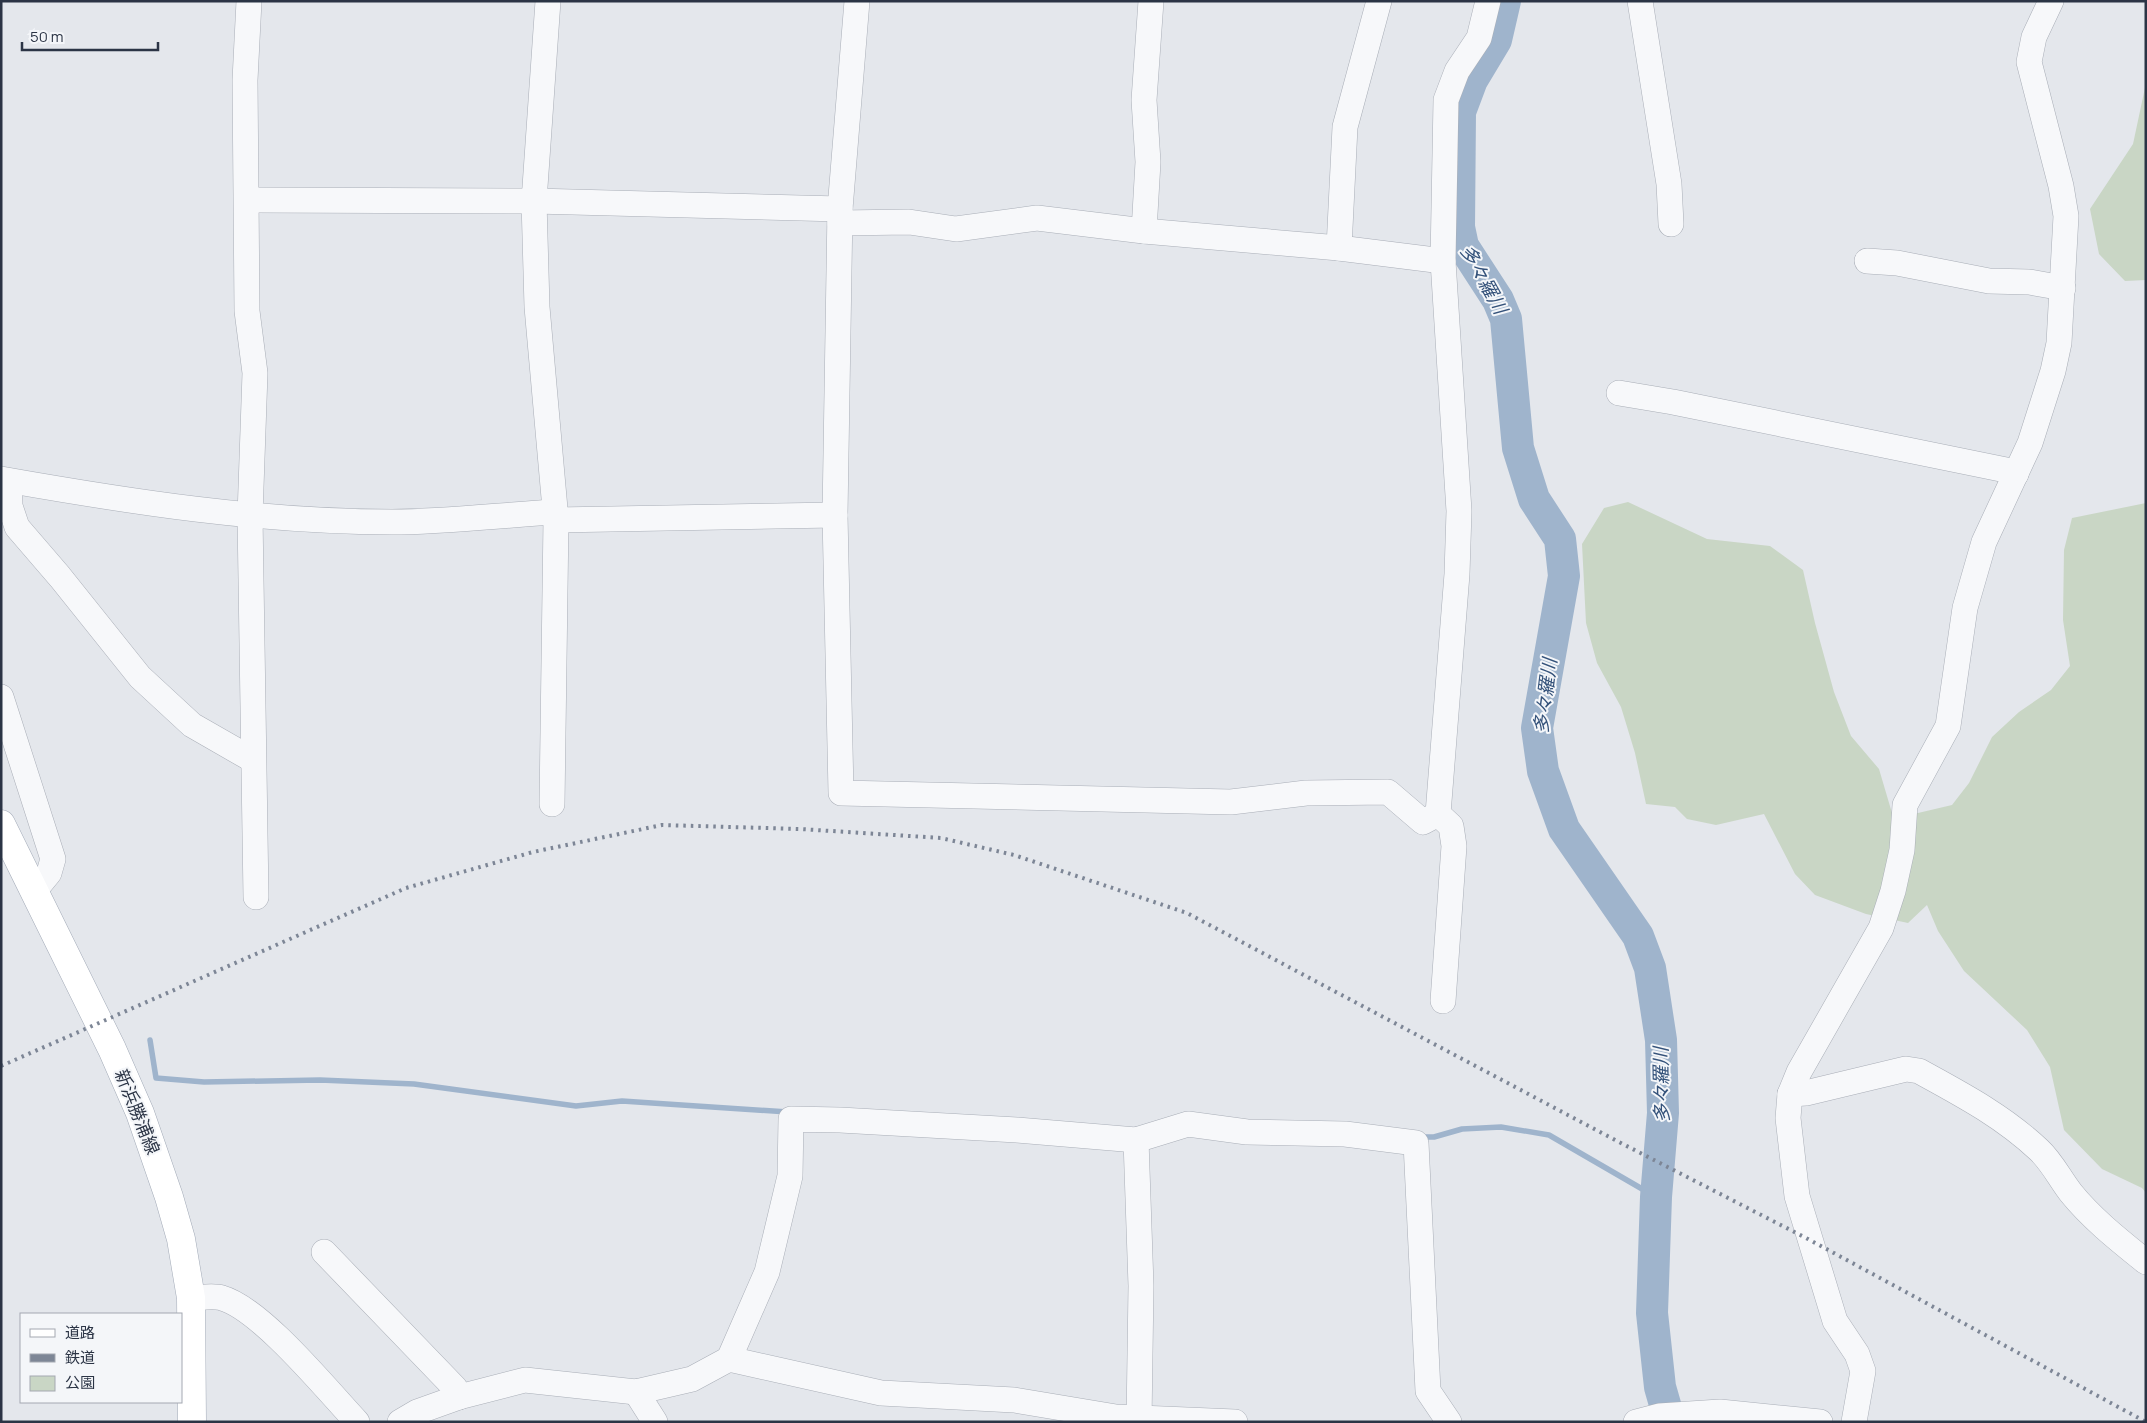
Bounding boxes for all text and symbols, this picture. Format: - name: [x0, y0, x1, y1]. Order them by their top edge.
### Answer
- scale bar: [22, 20, 159, 52]
- text: 50 m: [30, 26, 64, 47]
- water label: 多々羅川: [1454, 239, 1515, 320]
- water label: 多々羅川: [1527, 655, 1563, 735]
- water label: 多々羅川: [1647, 1045, 1675, 1123]
- street label: 新浜勝浦線: [110, 1065, 166, 1158]
- legend: [20, 1313, 182, 1403]
- text: 道路: [65, 1322, 95, 1343]
- text: 鉄道: [65, 1347, 95, 1368]
- text: 公園: [65, 1372, 95, 1393]

